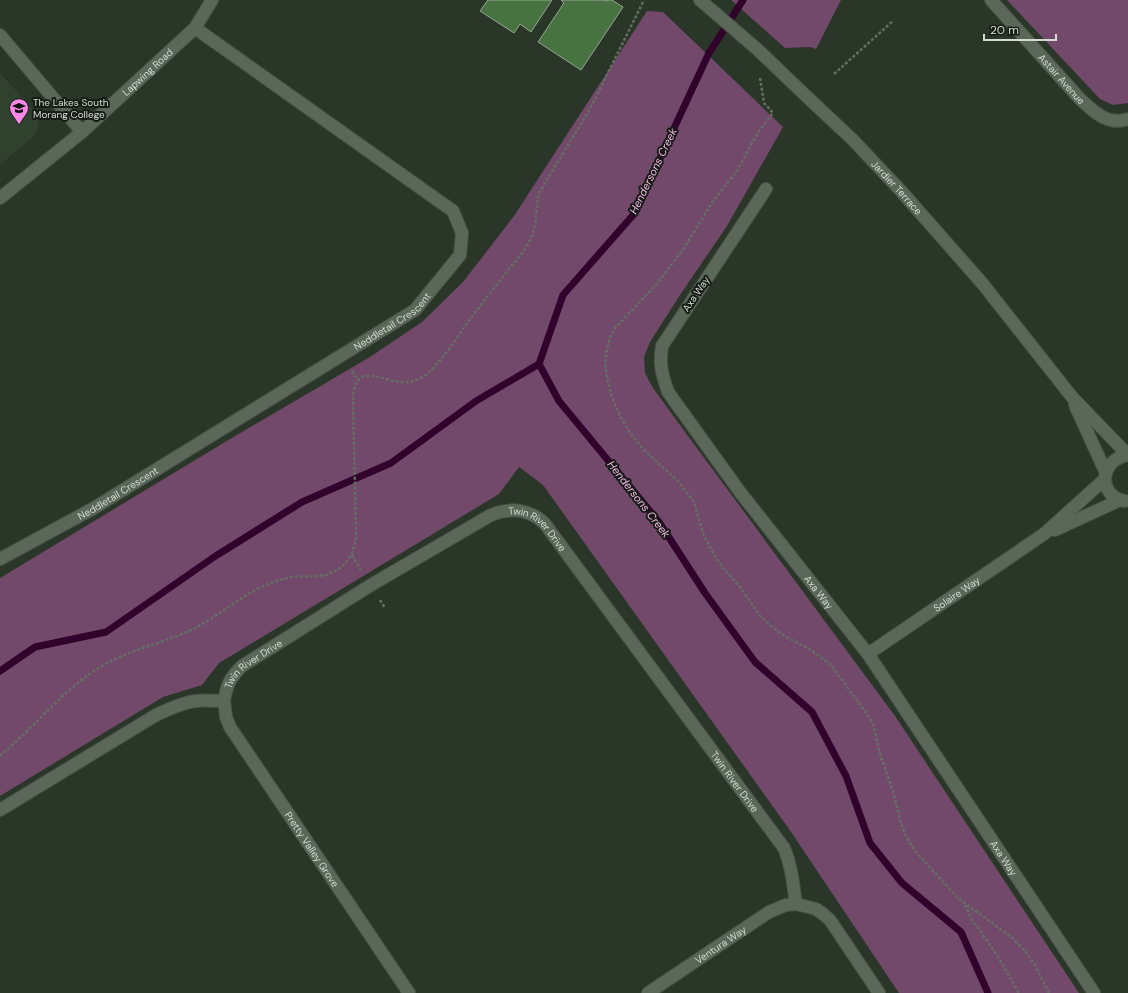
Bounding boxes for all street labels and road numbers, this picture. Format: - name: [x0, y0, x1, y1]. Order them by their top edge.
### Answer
- street label: Lapwing Road: [119, 45, 175, 98]
- street label: Astair Avenue: [1036, 51, 1088, 107]
- street label: Jardier Terrace: [869, 157, 925, 217]
- street label: Axa Way: [680, 274, 713, 314]
- street label: Neddletail Crescent: [351, 290, 433, 353]
- street label: Neddletail Crescent: [75, 464, 161, 522]
- street label: Twin River Drive: [508, 504, 570, 554]
- street label: Axa Way: [802, 572, 837, 612]
- street label: Solaire Way: [931, 573, 983, 614]
- street label: Twin River Drive: [221, 636, 285, 690]
- street label: Twin River Drive: [708, 748, 762, 815]
- street label: Pretty Valley Grove: [282, 809, 342, 890]
- street label: Axa Way: [987, 838, 1021, 878]
- street label: Ventura Way: [692, 923, 749, 966]

